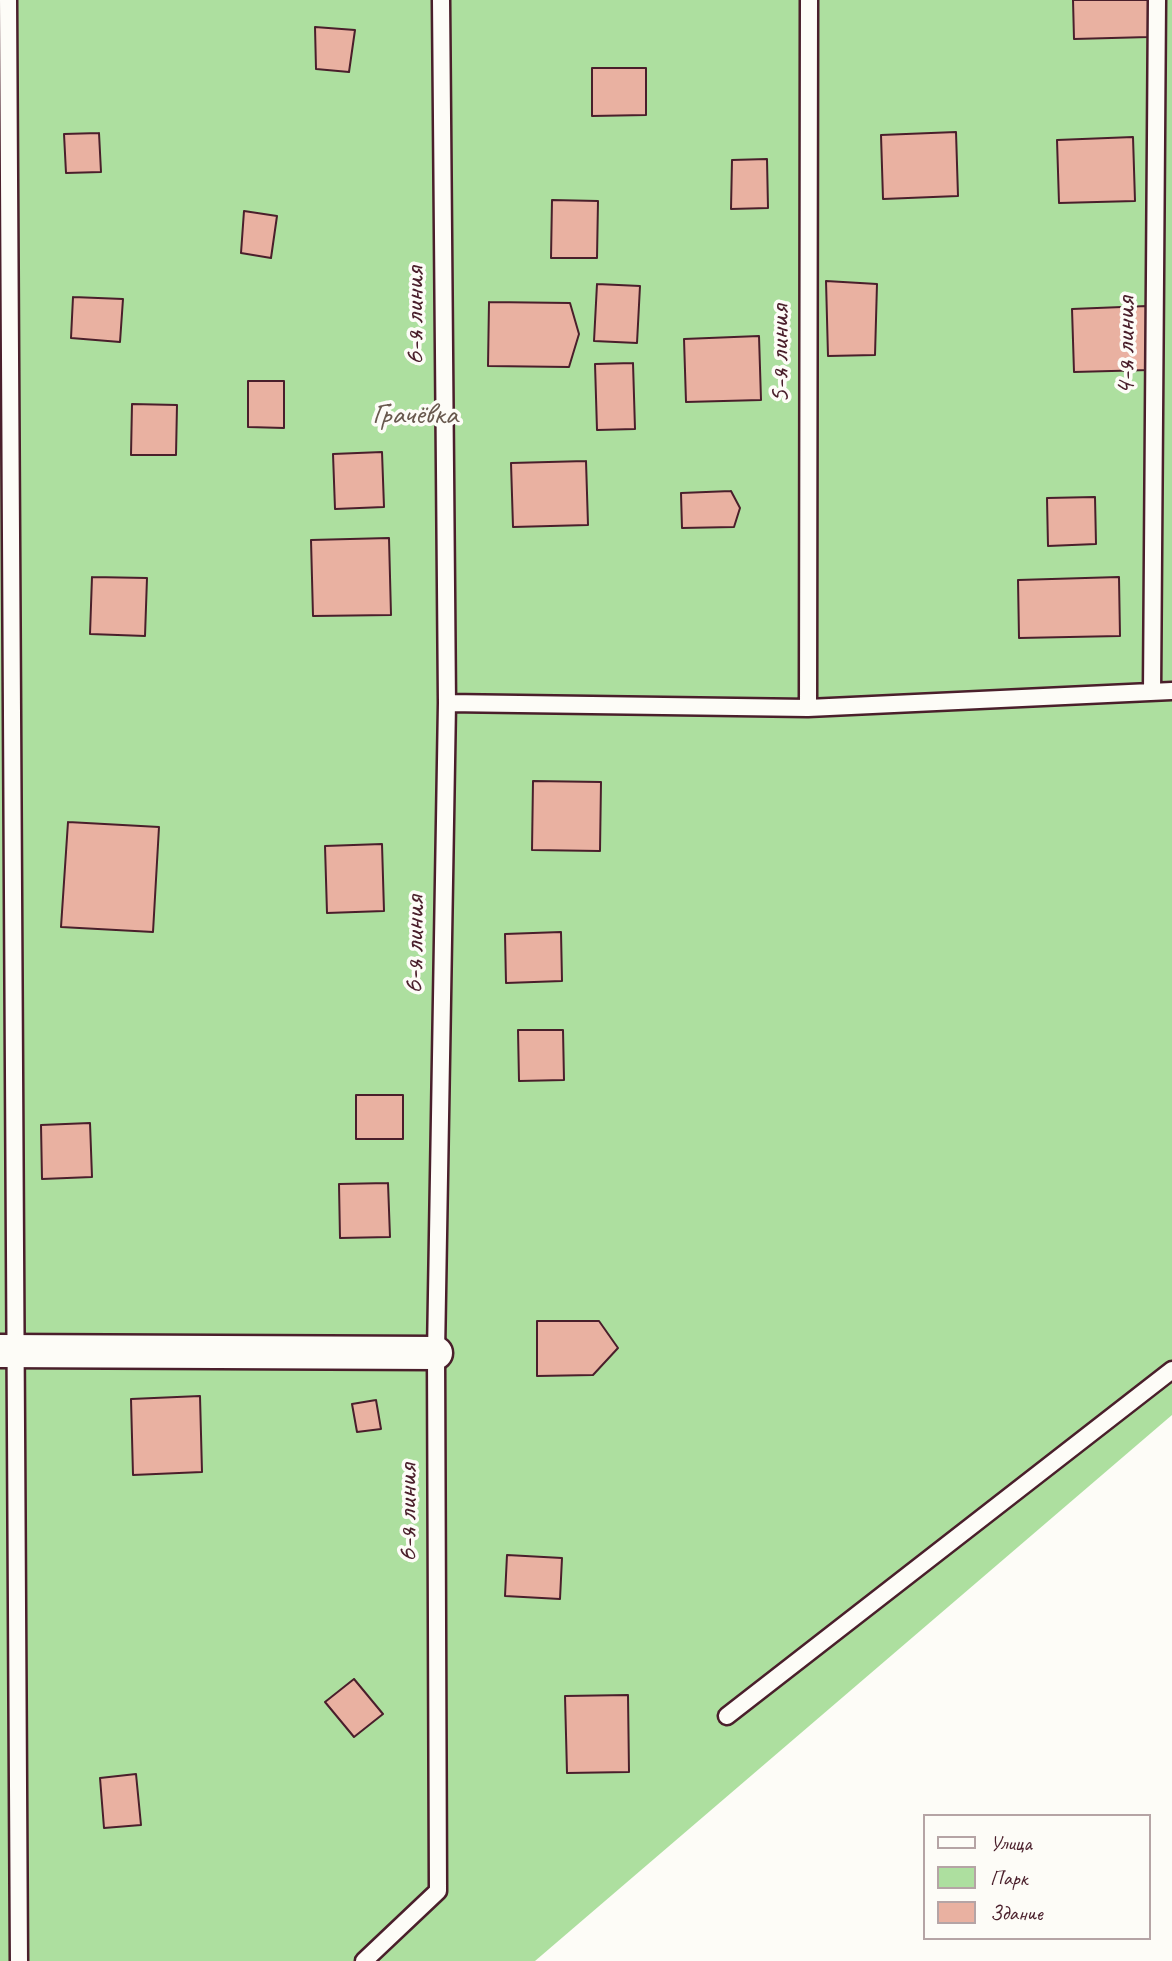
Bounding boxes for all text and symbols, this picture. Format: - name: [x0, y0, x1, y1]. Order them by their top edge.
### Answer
- street label: 6-я линия: [397, 267, 433, 365]
- street label: 4-я линия: [1108, 297, 1144, 395]
- street label: 5-я линия: [762, 305, 798, 403]
- park label: Грачёвка: [372, 397, 458, 433]
- street label: 6-я линия: [396, 895, 434, 995]
- street label: 6-я линия: [390, 1464, 426, 1562]
- legend: [923, 1814, 1151, 1940]
- text: Улица: [990, 1830, 1032, 1856]
- text: Парк: [990, 1865, 1027, 1891]
- text: Здание: [990, 1900, 1043, 1926]

